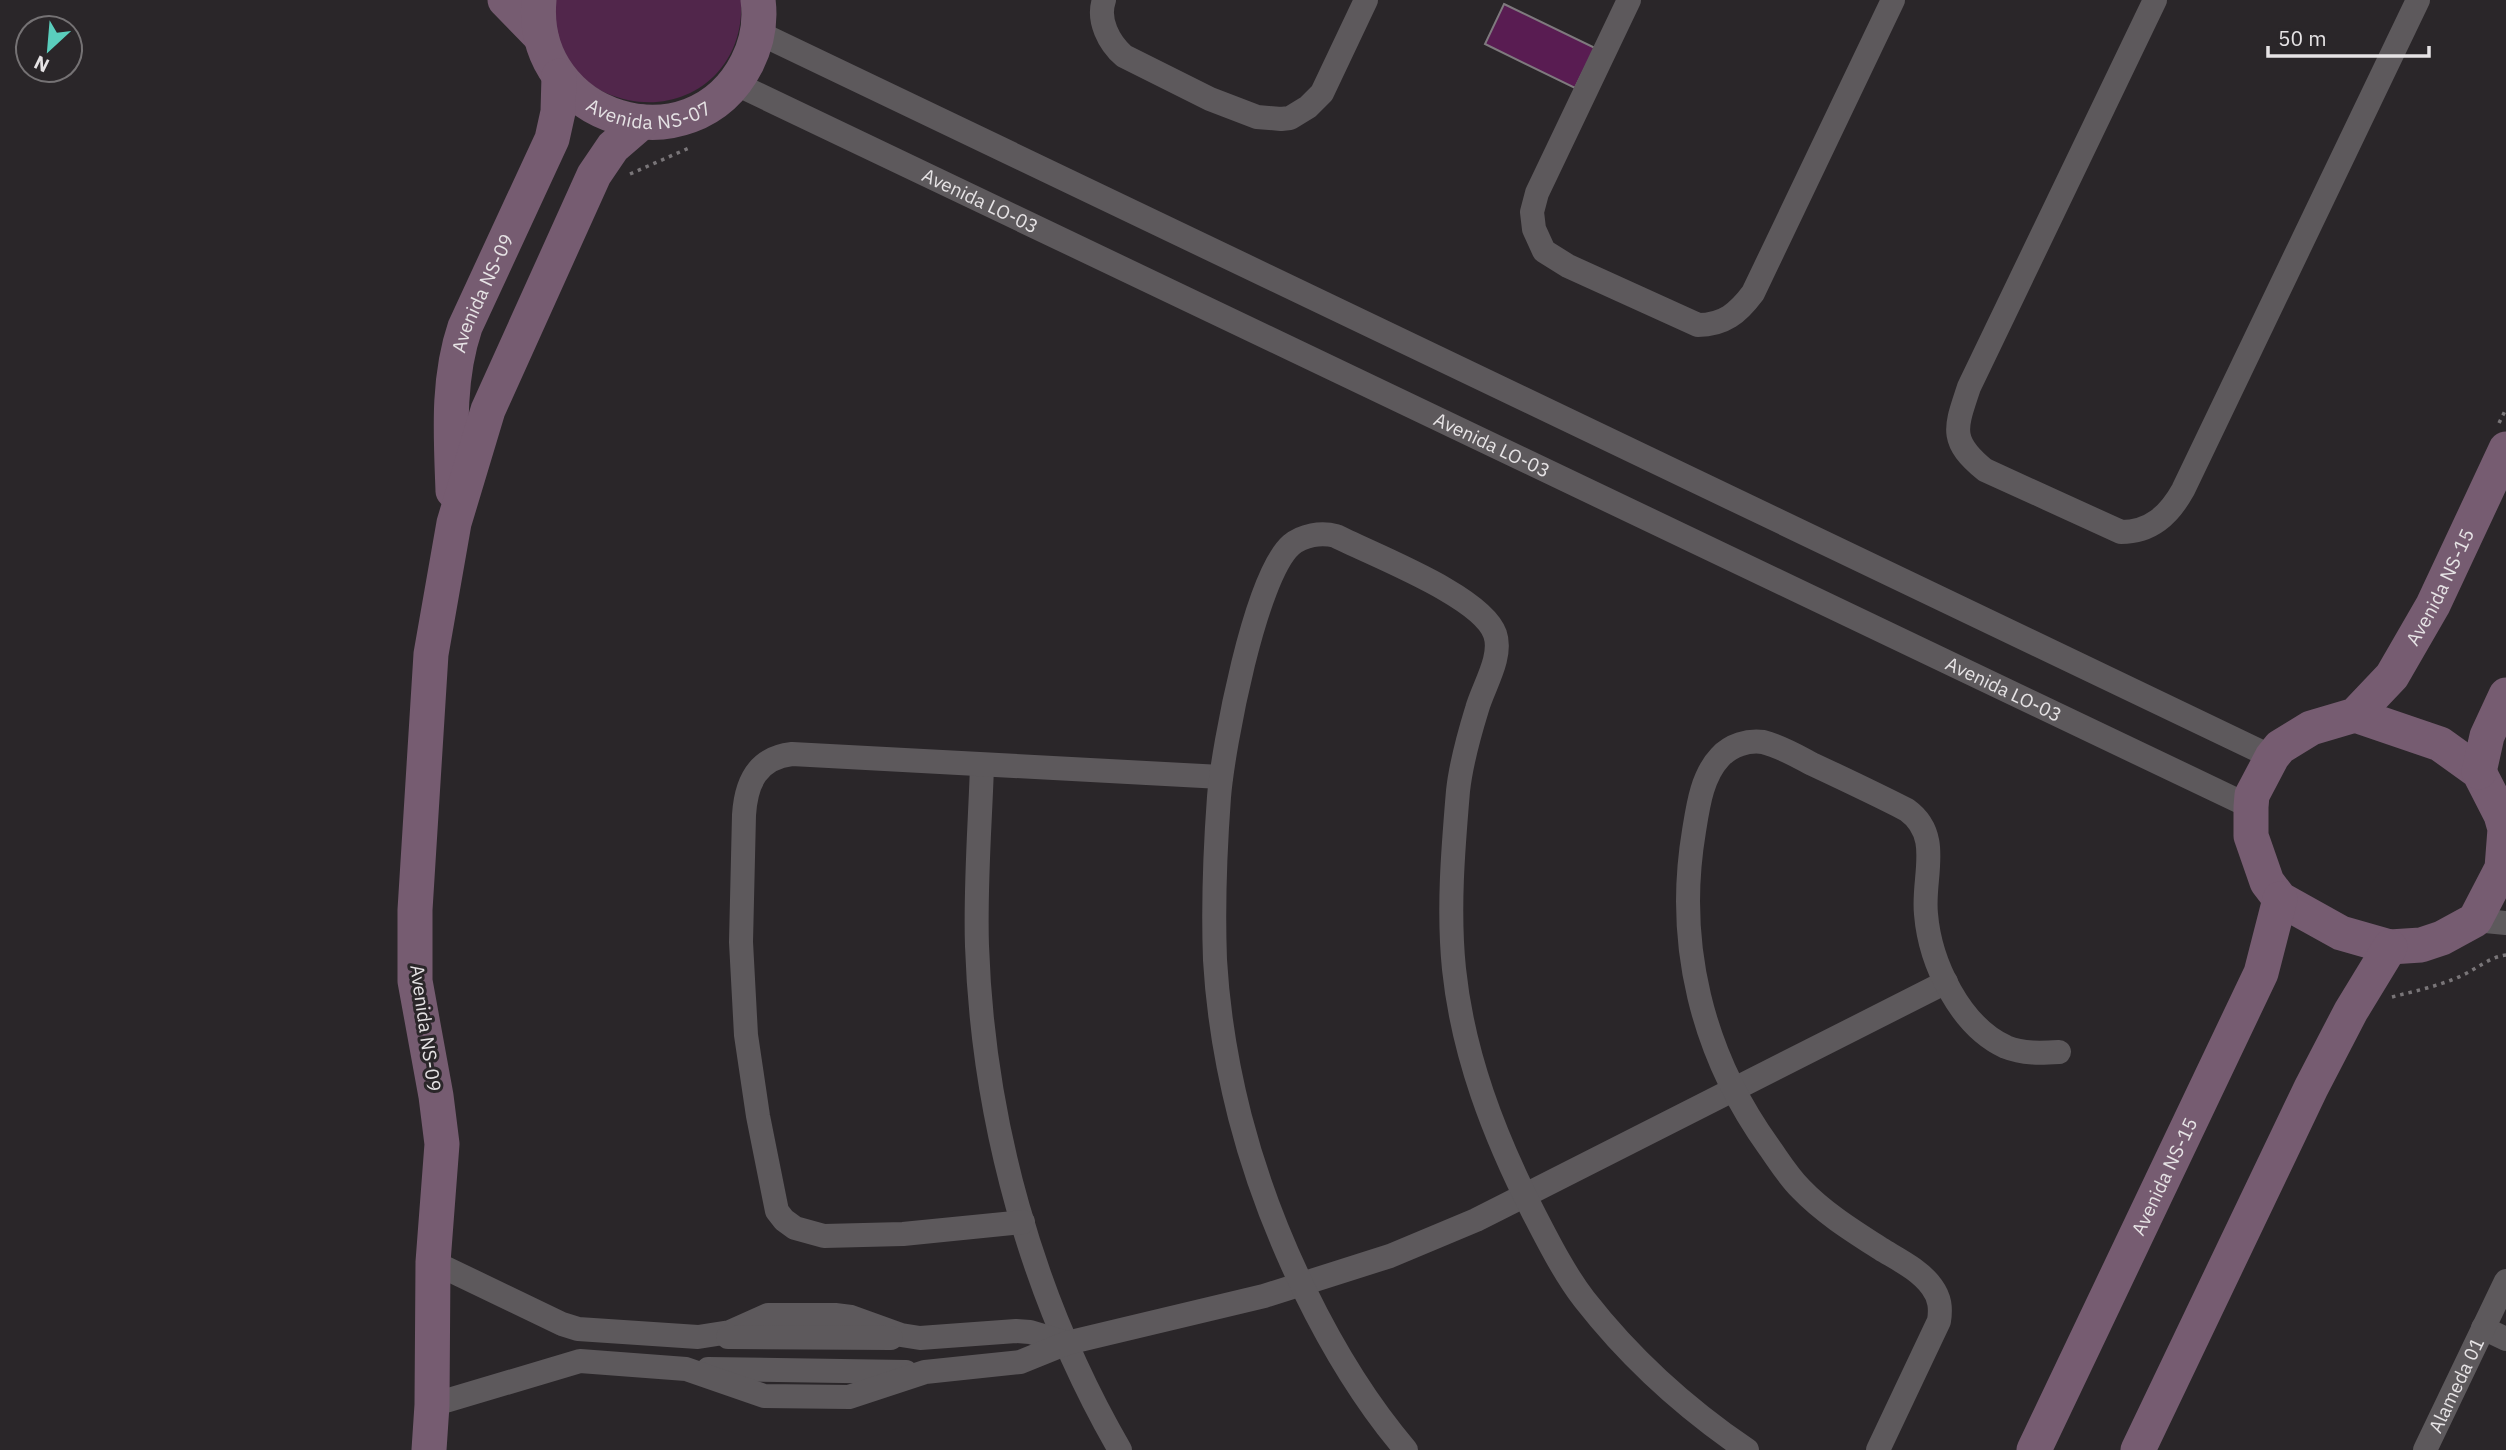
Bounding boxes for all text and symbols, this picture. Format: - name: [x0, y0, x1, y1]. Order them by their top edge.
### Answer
- north arrow: [14, 14, 84, 84]
- scale bar: [2268, 14, 2429, 58]
- text: 50 m: [2278, 24, 2327, 52]
- text: N: [30, 50, 53, 78]
- street label: Avenida NS-07: [585, 88, 713, 110]
- text: Avenida NS-07: [582, 93, 715, 134]
- street label: Avenida LO-03: [918, 163, 1042, 239]
- street label: Avenida NS-09: [446, 230, 519, 355]
- street label: Avenida LO-03: [1430, 407, 1554, 483]
- street label: Avenida NS-15: [2400, 525, 2479, 650]
- street label: Avenida LO-03: [1942, 651, 2066, 727]
- street label: Avenida NS-09: [405, 963, 447, 1093]
- street label: Avenida NS-15: [2126, 1114, 2202, 1239]
- street label: Alameda 01: [2423, 1333, 2489, 1437]

